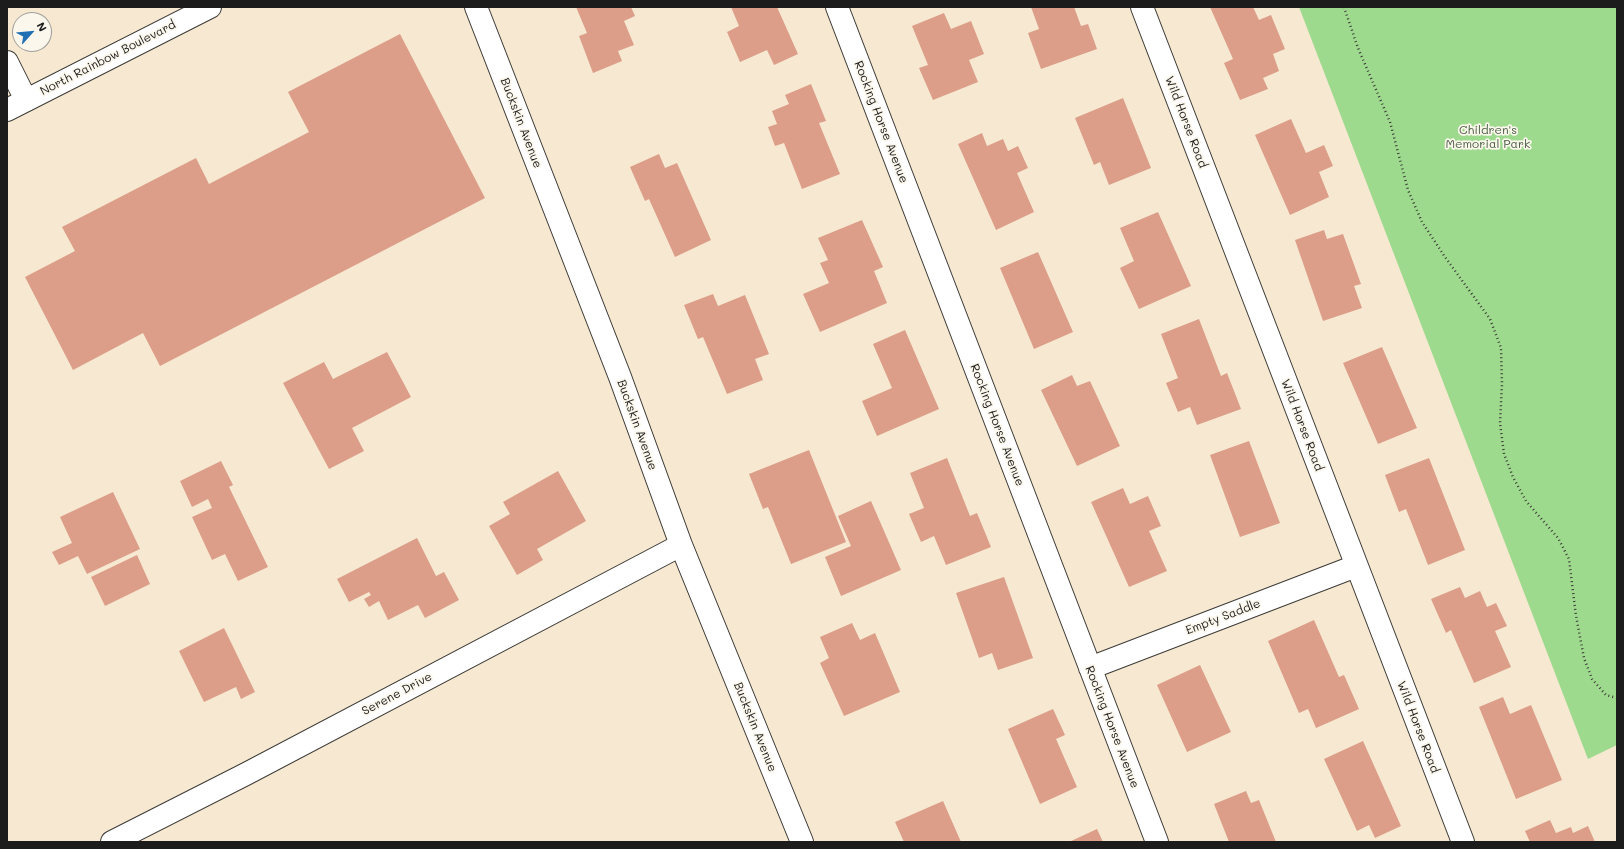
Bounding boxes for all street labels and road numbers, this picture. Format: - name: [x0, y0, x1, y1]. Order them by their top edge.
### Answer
- street label: North Rainbow Boulevard: [38, 17, 178, 99]
- street label: Rocking Horse Avenue: [851, 59, 911, 185]
- street label: Wild Horse Road: [1162, 74, 1210, 170]
- street label: Buckskin Avenue: [497, 76, 545, 170]
- street label: Rocking Horse Avenue: [967, 362, 1027, 488]
- street label: Wild Horse Road: [1278, 377, 1326, 473]
- street label: Buckskin Avenue: [614, 378, 660, 472]
- street label: Empty Saddle: [1183, 596, 1263, 638]
- street label: Rocking Horse Avenue: [1082, 664, 1142, 790]
- street label: Serene Drive: [360, 670, 434, 718]
- street label: Wild Horse Road: [1394, 679, 1442, 775]
- street label: Buckskin Avenue: [730, 680, 780, 774]

